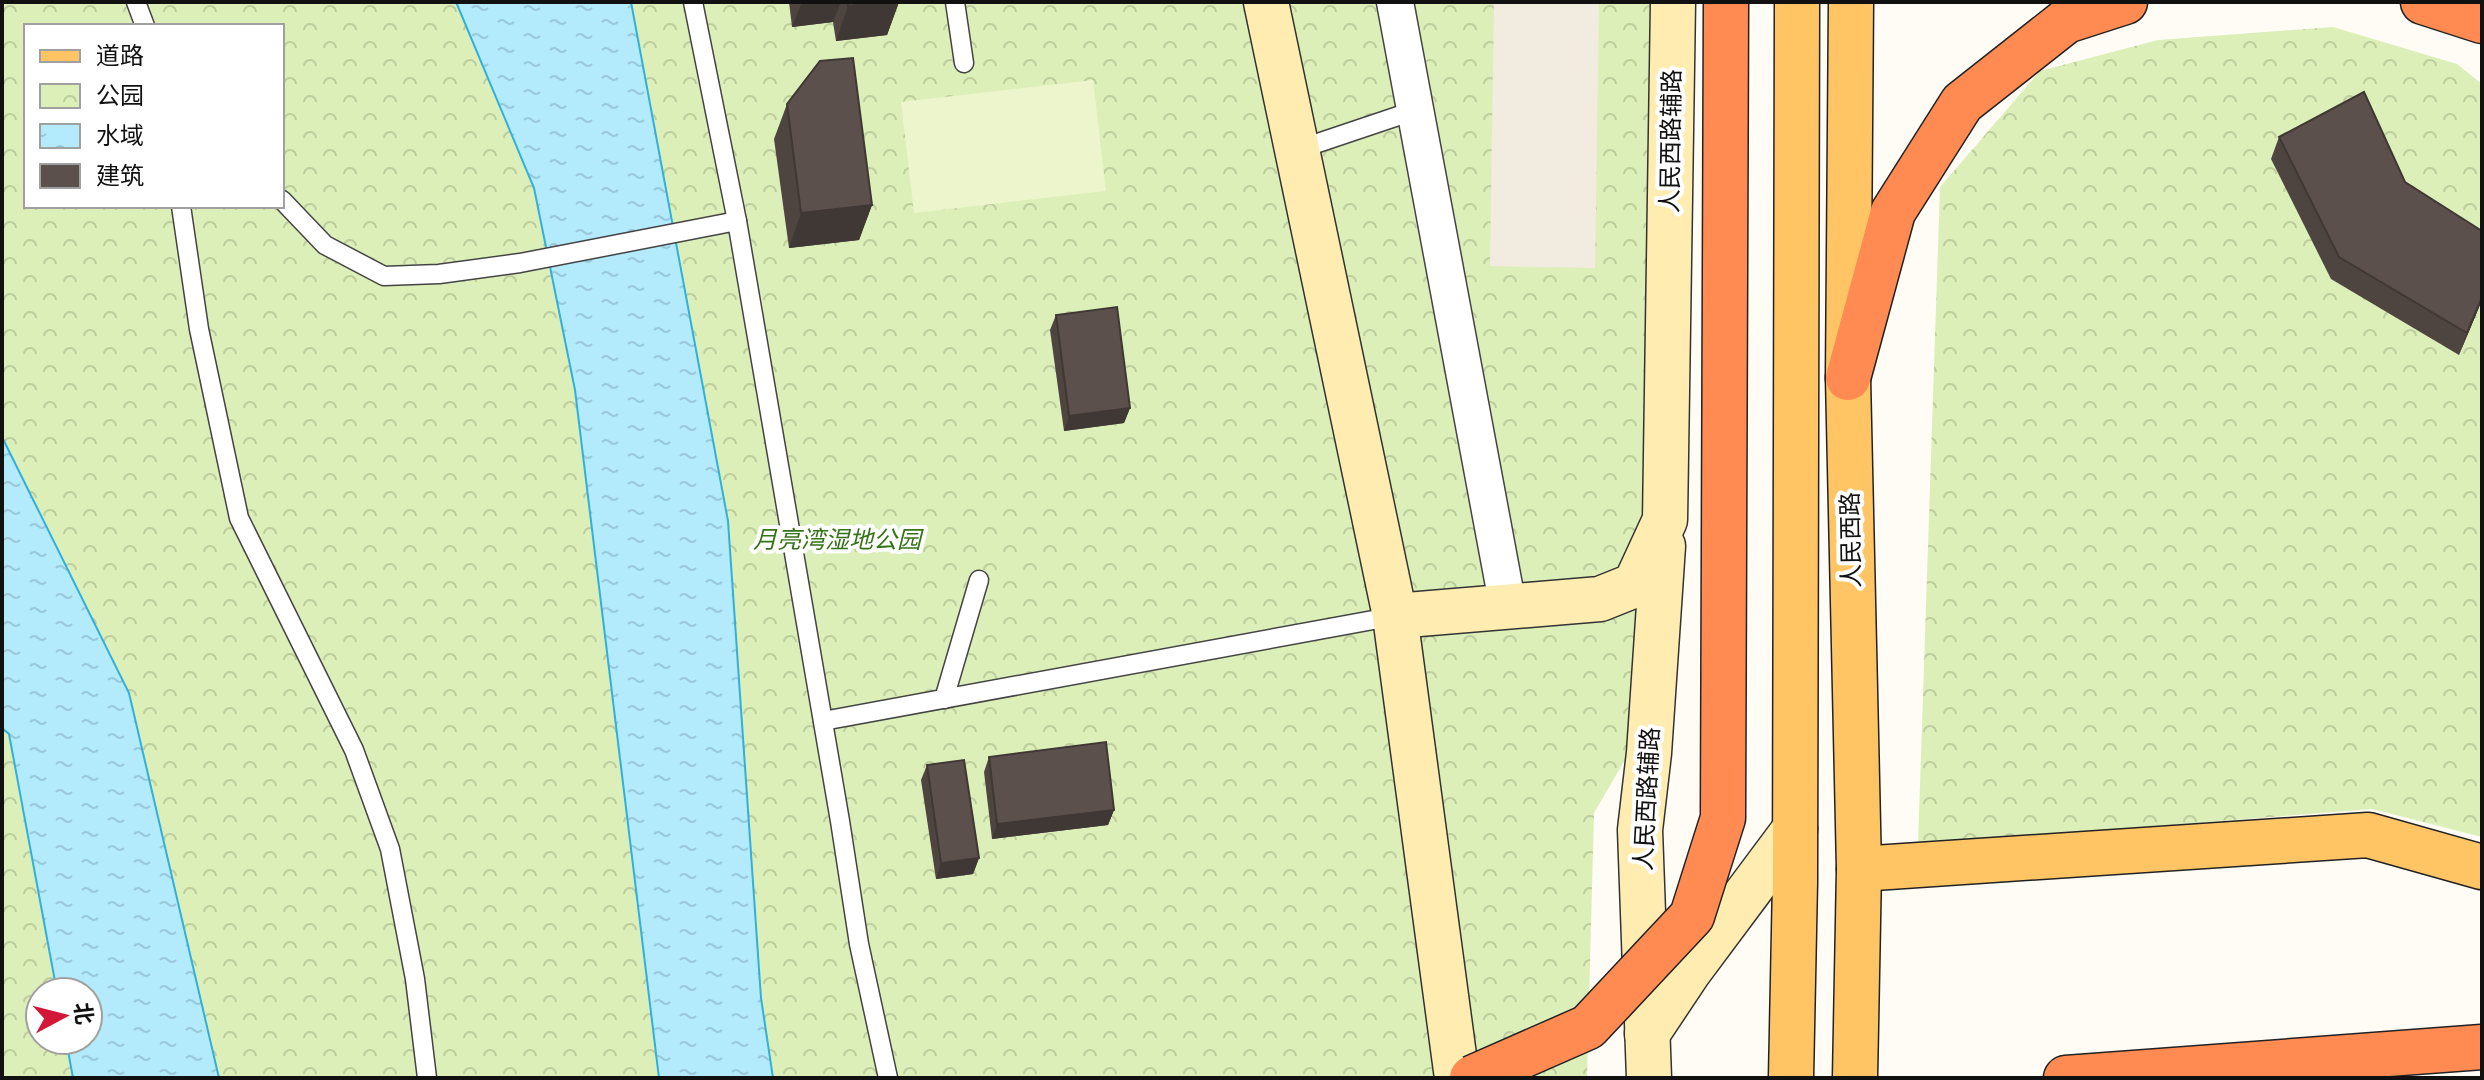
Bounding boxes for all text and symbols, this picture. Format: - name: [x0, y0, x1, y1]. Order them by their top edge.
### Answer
- legend: [24, 24, 284, 208]
- text: 道路: [96, 39, 144, 71]
- street label: 人民西路辅路: [1653, 69, 1687, 213]
- text: 公园: [96, 79, 144, 111]
- text: 水域: [96, 119, 144, 151]
- text: 建筑: [96, 159, 144, 191]
- street label: 人民西路: [1833, 492, 1867, 588]
- park label: 月亮湾湿地公园: [753, 523, 924, 555]
- street label: 人民西路辅路: [1626, 726, 1666, 872]
- north arrow: [24, 976, 104, 1056]
- text: 北: [69, 1001, 100, 1026]

